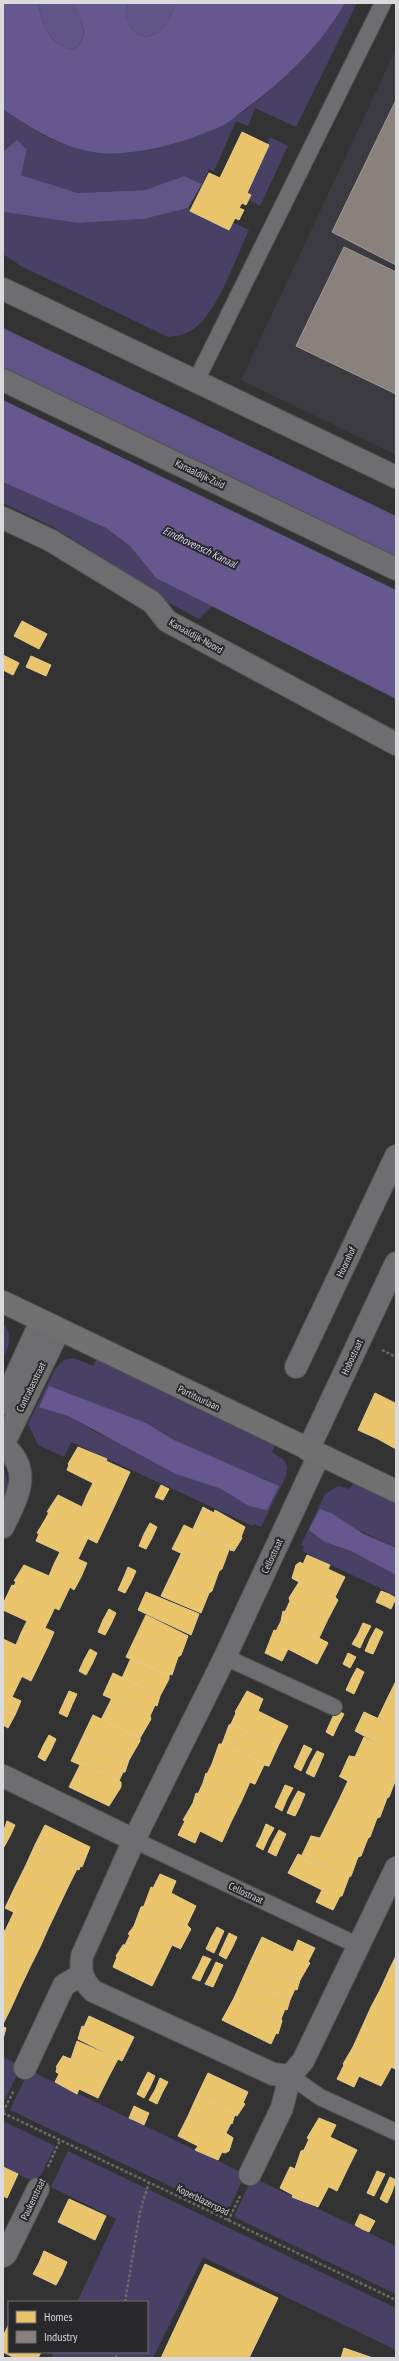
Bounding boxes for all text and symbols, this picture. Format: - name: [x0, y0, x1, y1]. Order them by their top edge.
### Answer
- street label: Kanaaldijk-Zuid: [173, 456, 227, 492]
- water label: Eindhovensch Kanaal: [161, 523, 240, 572]
- street label: Kanaaldijk-Noord: [167, 616, 225, 656]
- street label: Hoornhof: [333, 1244, 359, 1279]
- street label: Hobostraat: [338, 1337, 366, 1377]
- street label: Contrabasstraat: [13, 1360, 49, 1414]
- street label: Partituurlaan: [176, 1382, 222, 1414]
- street label: Cellostraat: [258, 1536, 286, 1576]
- street label: Cellostraat: [226, 1879, 266, 1907]
- street label: Paukenstraat: [18, 2176, 48, 2222]
- street label: Koperblazerspad: [174, 2182, 232, 2218]
- legend: [8, 2301, 148, 2353]
- text: Homes: [44, 2309, 72, 2324]
- text: Industry: [44, 2329, 78, 2344]

